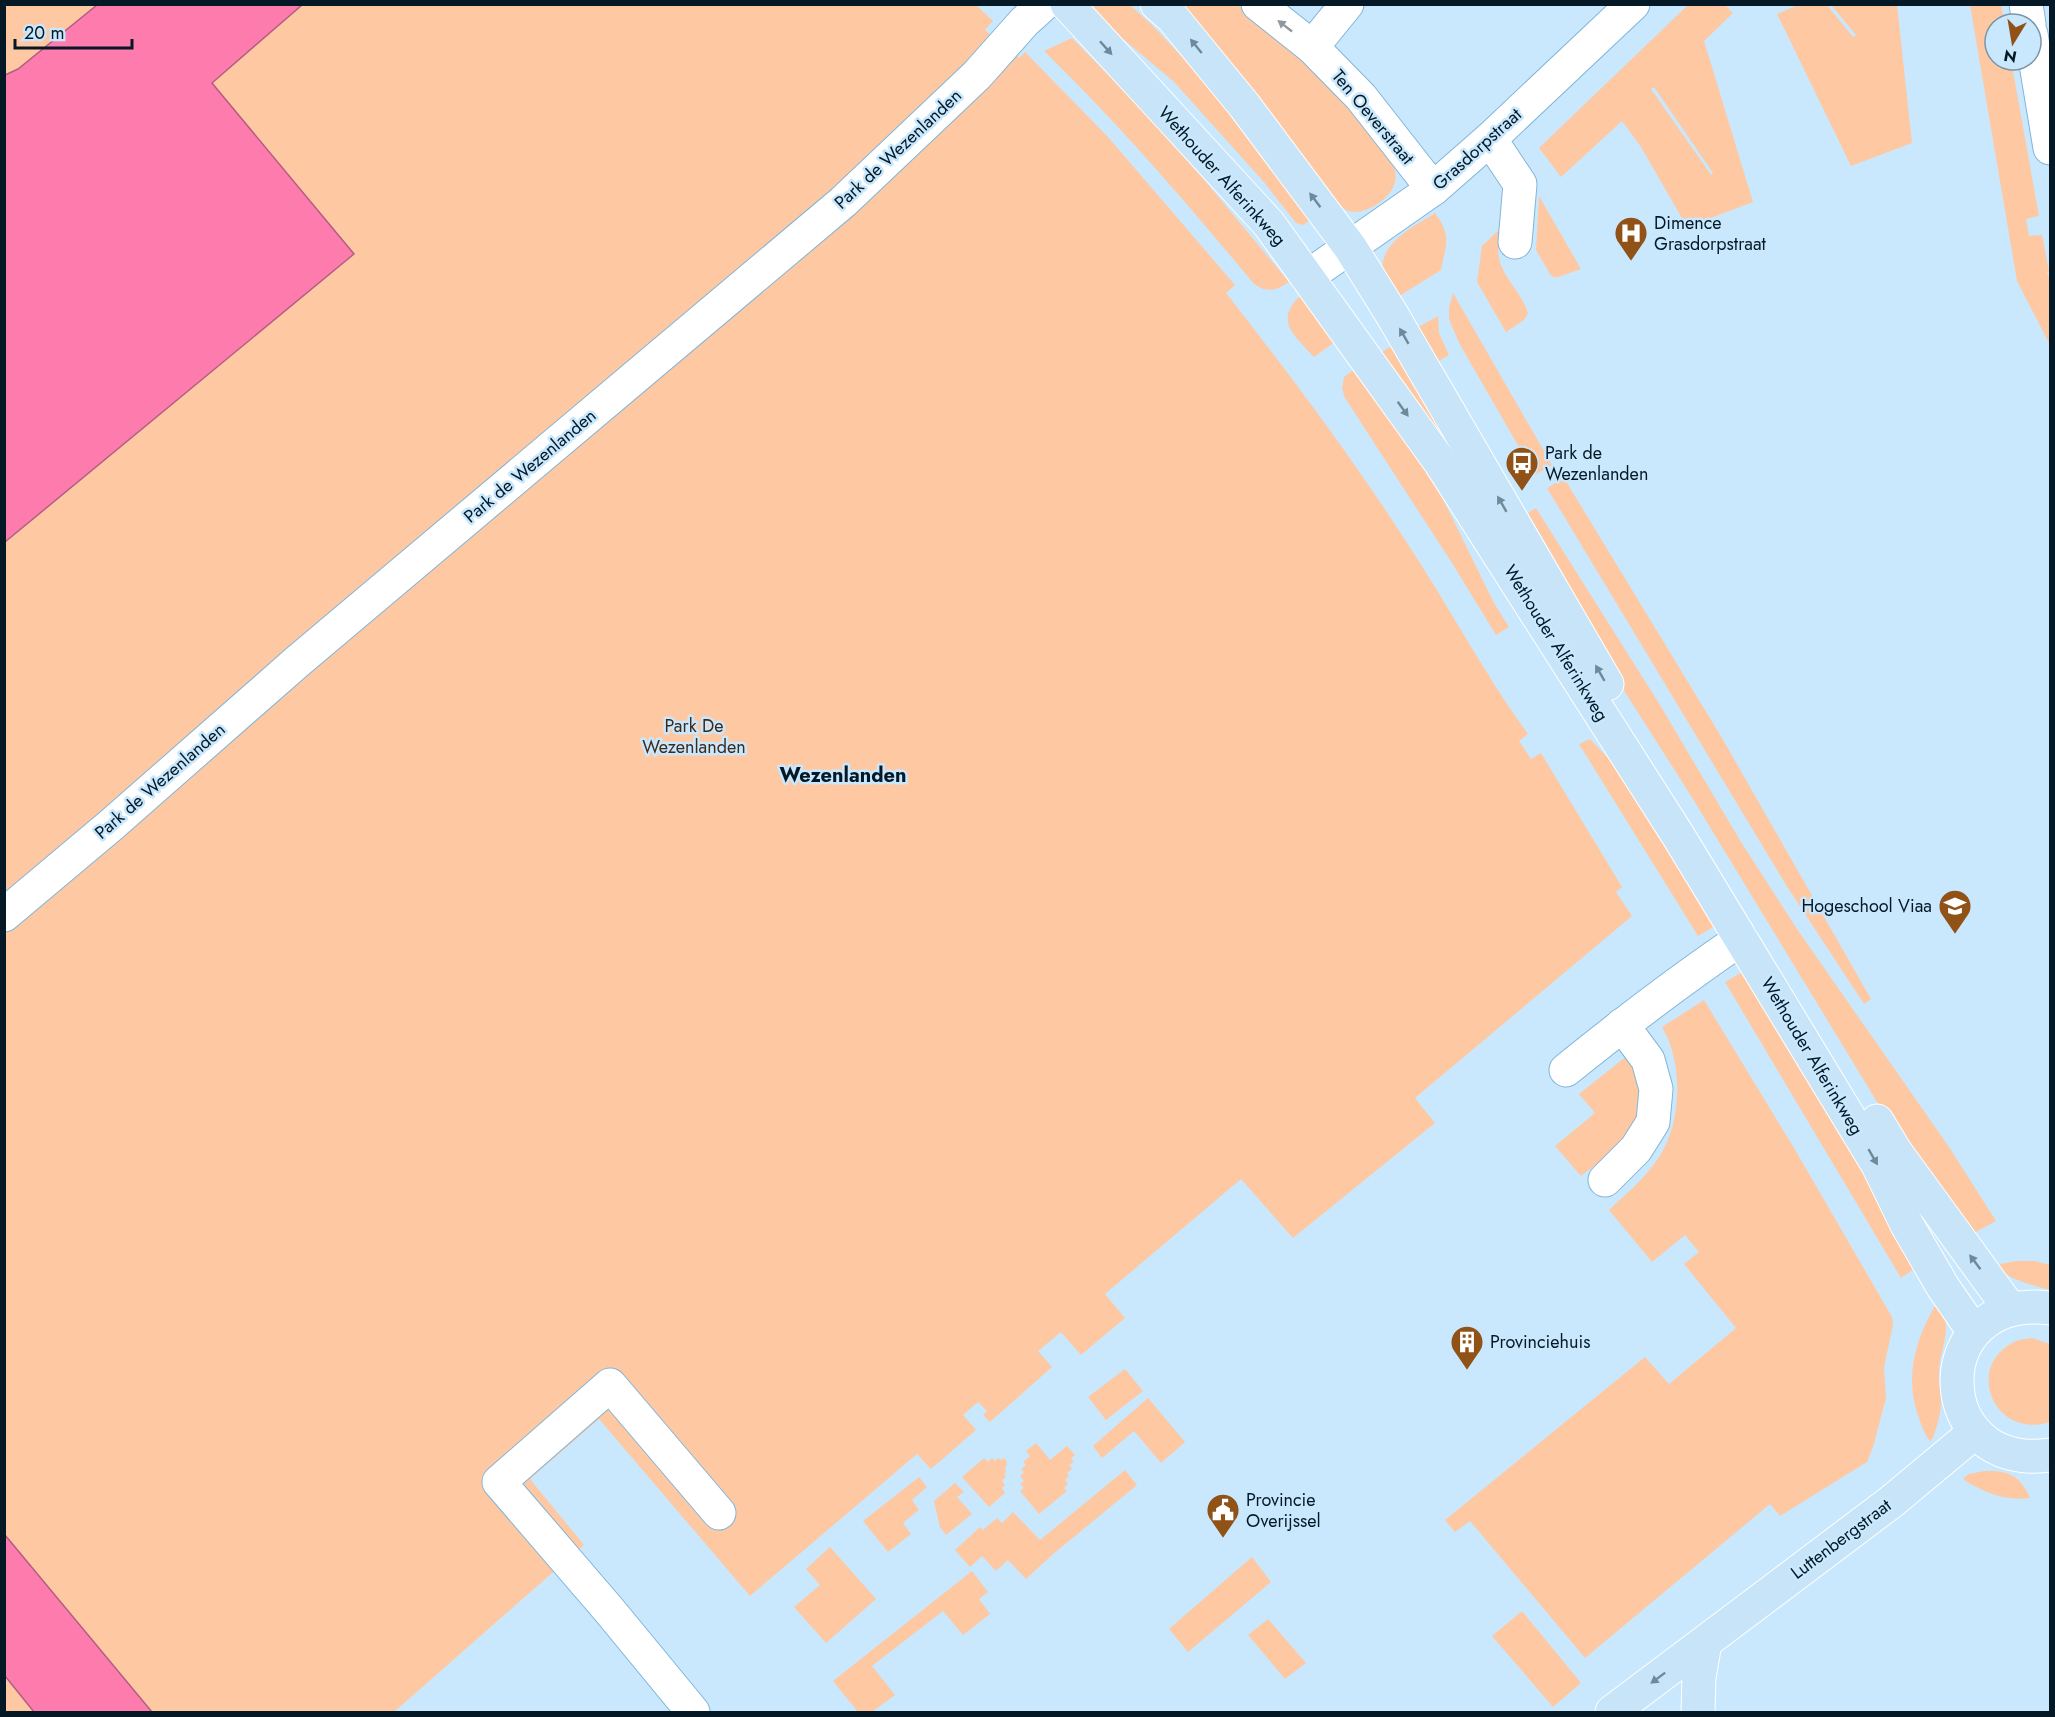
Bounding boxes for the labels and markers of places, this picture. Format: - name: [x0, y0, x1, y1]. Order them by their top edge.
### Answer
- place label: Dimence Grasdorpstraat: [1654, 210, 1767, 257]
- hospital icon: Dimence Grasdorpstraat: [1613, 215, 1649, 262]
- place label: Park de Wezenlanden: [1545, 440, 1648, 487]
- bus stop icon: Park de Wezenlanden: [1504, 445, 1540, 492]
- school or university icon: Hogeschool Viaa: [1937, 888, 1973, 935]
- place label: Hogeschool Viaa: [1801, 893, 1932, 919]
- building icon: Provinciehuis: [1449, 1324, 1485, 1371]
- place label: Provinciehuis: [1490, 1329, 1590, 1355]
- place label: Provincie Overijssel: [1246, 1487, 1321, 1534]
- public building icon: Provincie Overijssel: [1205, 1492, 1241, 1539]

